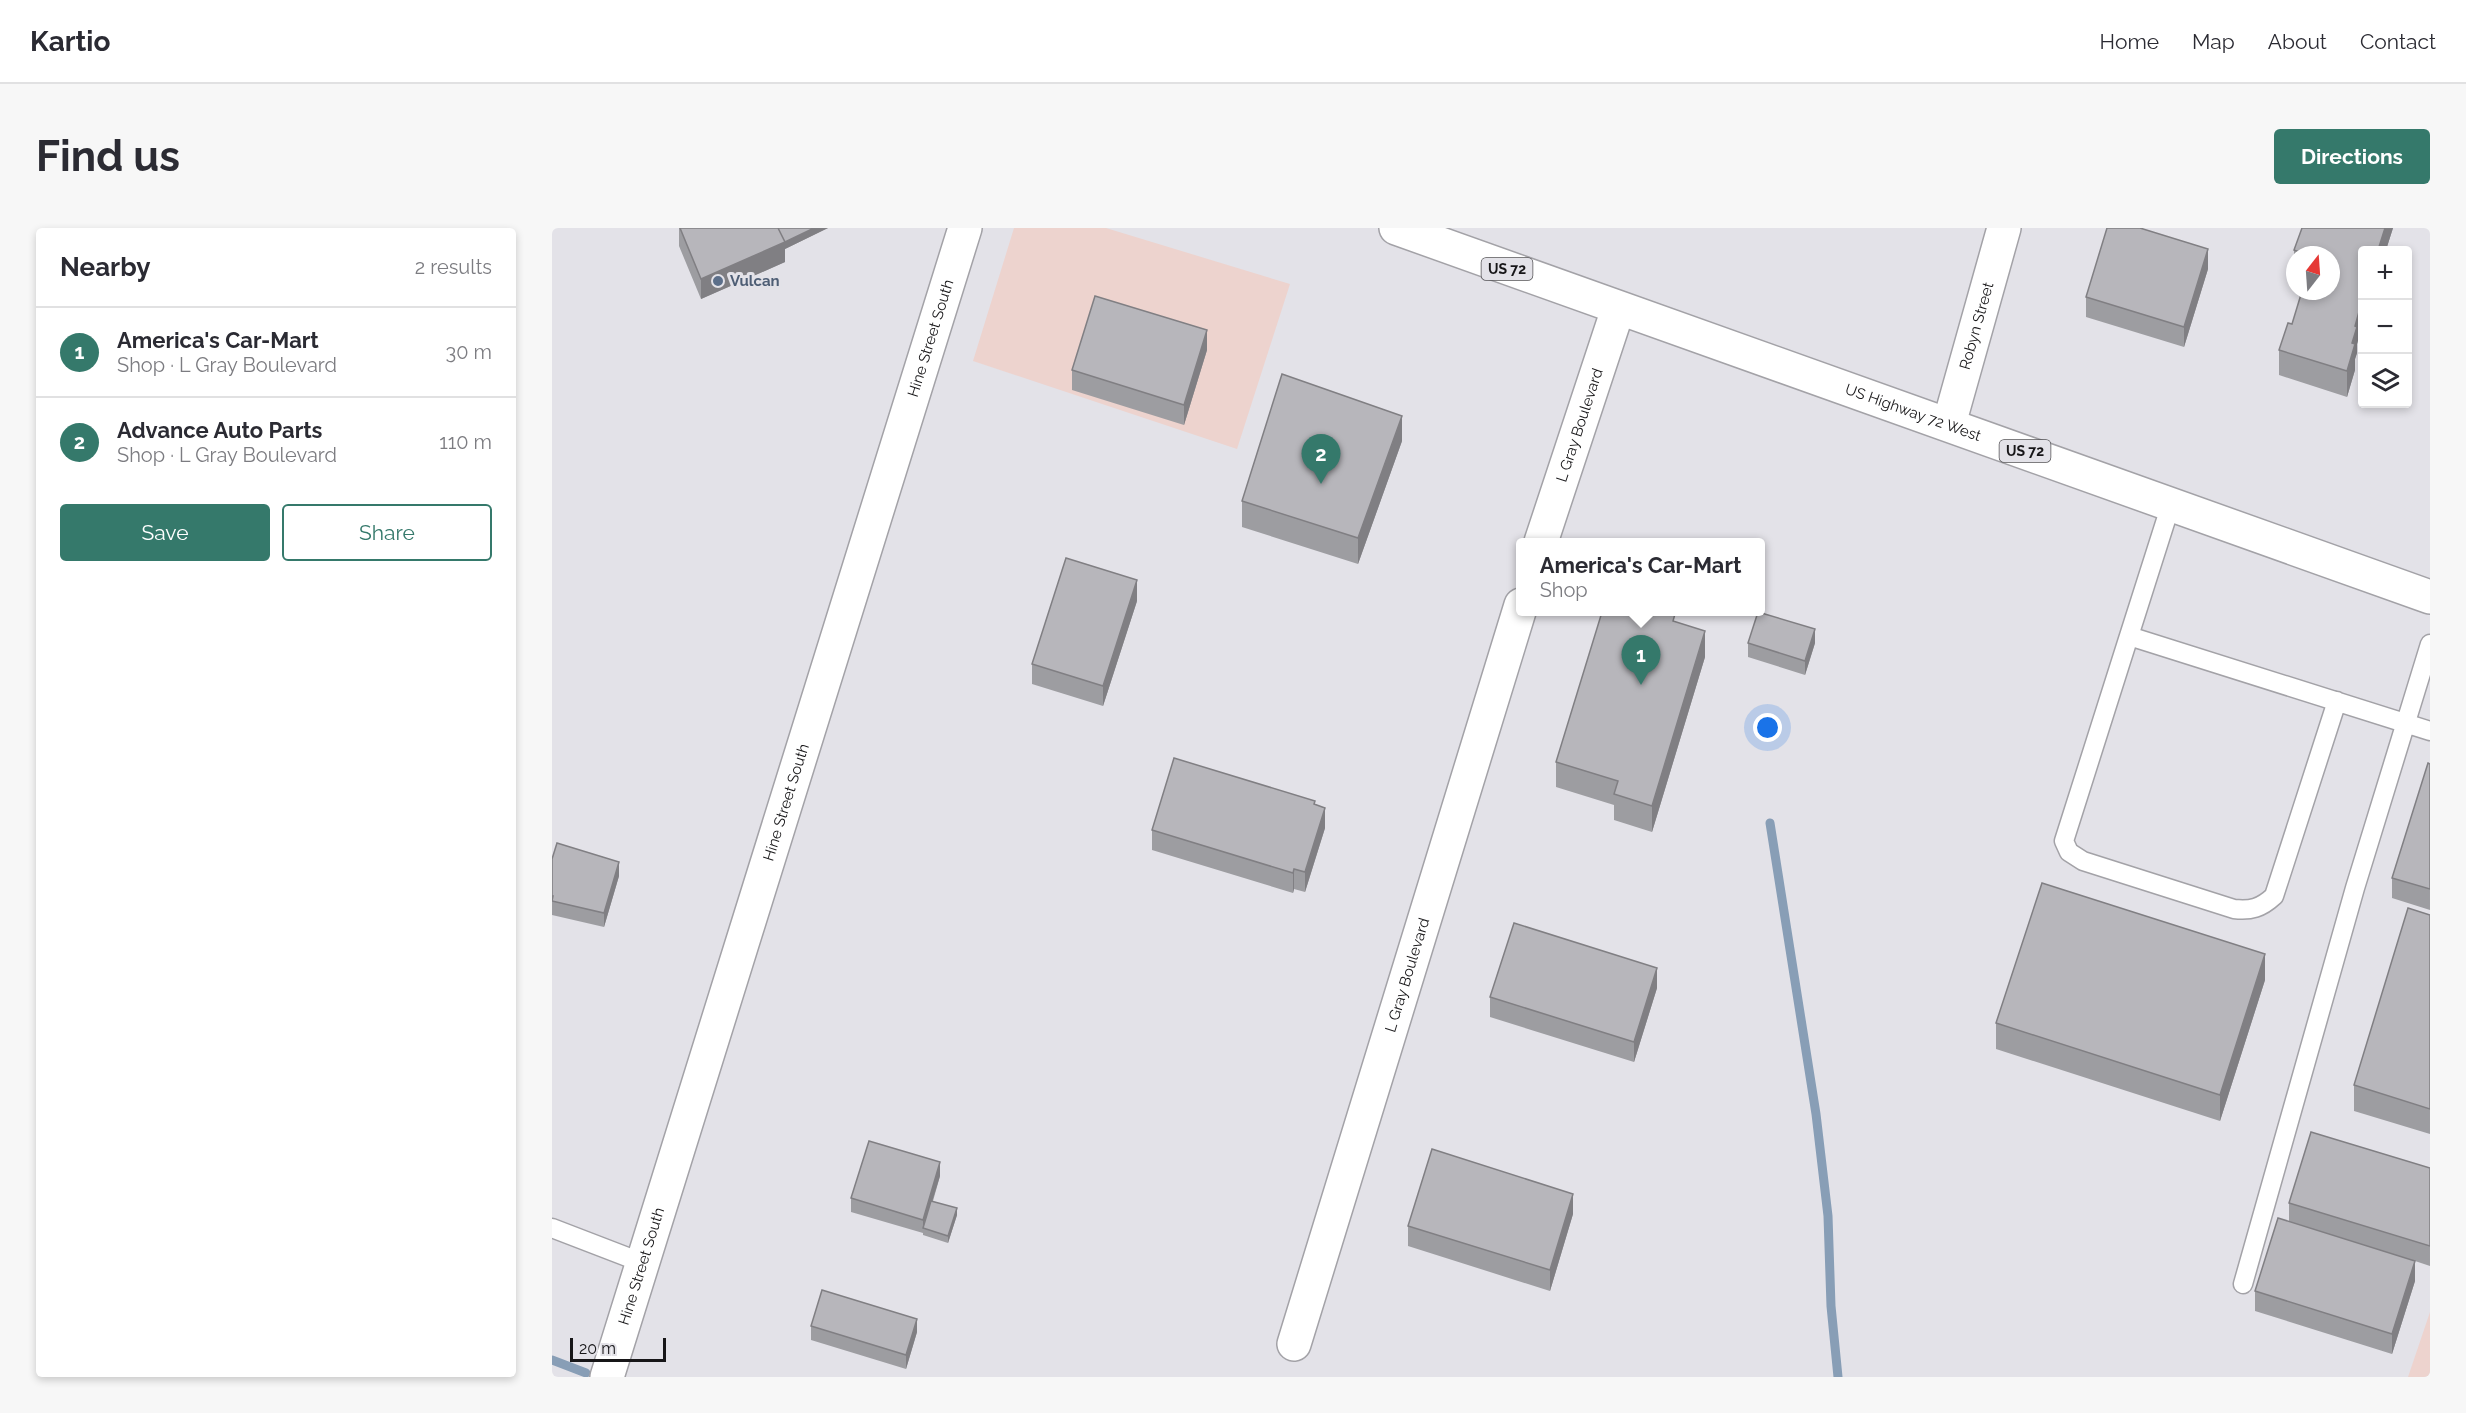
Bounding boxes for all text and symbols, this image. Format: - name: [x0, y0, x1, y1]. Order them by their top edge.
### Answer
- text: Kartio: [30, 25, 110, 58]
- text: Home: [2100, 29, 2159, 54]
- text: Map: [2192, 29, 2235, 54]
- text: About: [2268, 29, 2327, 54]
- text: Contact: [2360, 29, 2436, 54]
- button: Directions: [2274, 129, 2430, 184]
- text: Find us: [36, 132, 180, 181]
- north arrow: [2286, 246, 2340, 300]
- map controls: [2358, 246, 2412, 408]
- button: +: [2358, 246, 2412, 300]
- text: Nearby: [60, 252, 150, 282]
- text: 2 results: [415, 255, 492, 279]
- road number: US 72: [1482, 258, 1532, 280]
- place label: Vulcan: [730, 272, 780, 290]
- marker: Vulcan: [711, 274, 725, 288]
- street label: Hine Street South: [904, 277, 957, 399]
- street label: Robyn Street: [1956, 280, 1997, 371]
- button: −: [2358, 300, 2412, 354]
- text: America's Car-Mart: [117, 327, 319, 353]
- text: 1: [75, 340, 84, 364]
- text: 30 m: [446, 340, 492, 364]
- text: Shop · L Gray Boulevard: [117, 353, 337, 377]
- button: layers: [2358, 354, 2412, 408]
- street label: L Gray Boulevard: [1552, 366, 1607, 484]
- street label: US Highway 72 West: [1843, 380, 1983, 445]
- text: Advance Auto Parts: [117, 417, 322, 443]
- text: 2: [74, 430, 85, 454]
- text: 110 m: [439, 430, 492, 454]
- pin: 2: [1302, 434, 1340, 484]
- road number: US 72: [2000, 440, 2050, 462]
- text: Shop · L Gray Boulevard: [117, 443, 337, 467]
- button: Save: [60, 504, 270, 561]
- button: Share: [282, 504, 492, 561]
- popup: [1516, 538, 1765, 616]
- text: America's Car-Mart: [1540, 552, 1741, 578]
- text: Shop: [1540, 578, 1588, 602]
- pin: 1: [1622, 636, 1660, 685]
- your location: [1753, 713, 1782, 742]
- street label: Hine Street South: [759, 741, 813, 863]
- street label: L Gray Boulevard: [1381, 916, 1433, 1034]
- street label: Hine Street South: [615, 1205, 668, 1327]
- scale bar: [570, 1335, 666, 1362]
- text: 20 m: [579, 1339, 616, 1358]

